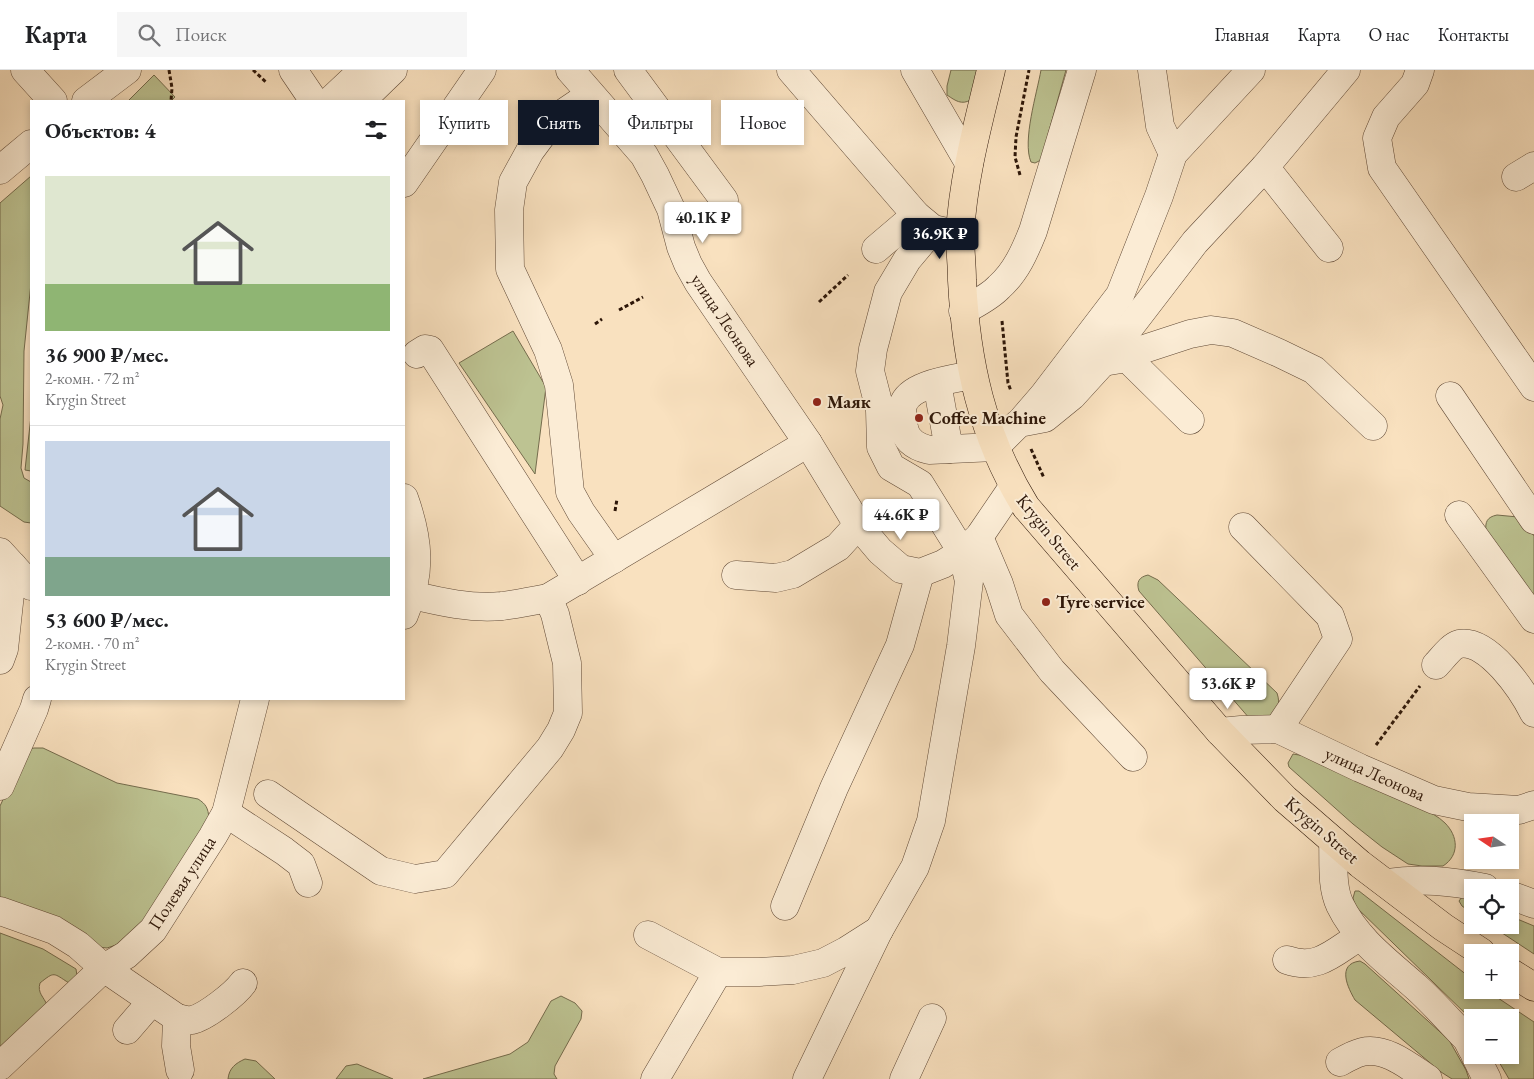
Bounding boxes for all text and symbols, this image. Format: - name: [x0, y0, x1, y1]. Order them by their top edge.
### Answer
- search box: [117, 12, 467, 57]
- text: Карта: [25, 19, 87, 50]
- icon: search: [135, 21, 163, 49]
- text: Поиск: [175, 22, 227, 47]
- text: Главная: [1215, 23, 1269, 46]
- text: Карта: [1297, 23, 1340, 46]
- text: О нас: [1368, 23, 1410, 46]
- text: Контакты: [1438, 23, 1509, 46]
- chip: Купить: [420, 100, 508, 145]
- chip: Снять: [518, 100, 599, 145]
- chip: Фильтры: [609, 100, 711, 145]
- chip: Новое: [721, 100, 804, 145]
- icon: filters: [362, 116, 390, 144]
- text: Объектов: 4: [45, 117, 156, 144]
- pin: 40.1K ₽: [657, 202, 749, 244]
- text: 40.1K ₽: [675, 207, 731, 228]
- icon: home: [173, 208, 263, 298]
- pin: 36.9K ₽: [894, 218, 986, 260]
- text: 36.9K ₽: [912, 223, 968, 244]
- street label: улица Леонова: [686, 269, 765, 371]
- text: 36 900 ₽/мес.: [45, 341, 169, 368]
- text: 2-комн. · 72 m²: [45, 368, 140, 389]
- text: Krygin Street: [45, 389, 126, 410]
- place label: Маяк: [827, 390, 871, 413]
- marker: Маяк: [811, 396, 823, 408]
- place label: Coffee Machine: [929, 406, 1046, 429]
- marker: Coffee Machine: [913, 412, 925, 424]
- icon: home: [173, 474, 263, 564]
- street label: Krygin Street: [1012, 489, 1087, 575]
- pin: 44.6K ₽: [855, 498, 947, 541]
- text: 44.6K ₽: [873, 504, 929, 525]
- place label: Tyre service: [1056, 590, 1145, 613]
- marker: Tyre service: [1040, 596, 1052, 608]
- text: 53 600 ₽/мес.: [45, 606, 169, 633]
- text: 2-комн. · 70 m²: [45, 633, 140, 654]
- text: Krygin Street: [45, 654, 126, 675]
- pin: 53.6K ₽: [1182, 668, 1274, 710]
- text: 53.6K ₽: [1200, 673, 1256, 694]
- street label: улица Леонова: [1322, 741, 1430, 806]
- street label: Krygin Street: [1280, 791, 1364, 868]
- north arrow: [1464, 814, 1519, 869]
- map controls: [1464, 814, 1519, 1064]
- street label: Полевая улица: [143, 831, 221, 934]
- button: locate: [1464, 879, 1519, 934]
- button: +: [1464, 944, 1519, 999]
- button: −: [1464, 1009, 1519, 1064]

